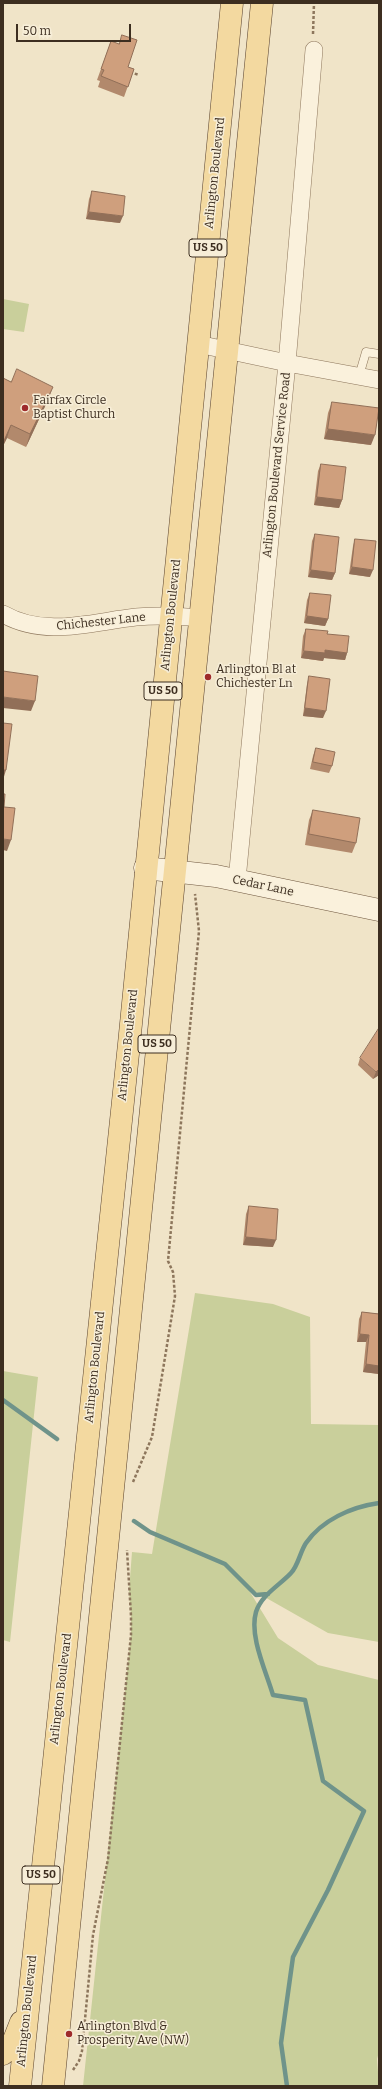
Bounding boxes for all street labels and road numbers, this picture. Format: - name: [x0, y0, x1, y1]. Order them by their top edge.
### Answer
- street label: Arlington Boulevard: [202, 116, 228, 230]
- road number: US 50: [189, 239, 227, 257]
- street label: Arlington Boulevard Service Road: [260, 371, 294, 559]
- street label: Arlington Boulevard: [158, 558, 184, 672]
- street label: Chichester Lane: [56, 610, 146, 634]
- road number: US 50: [144, 682, 182, 700]
- street label: Cedar Lane: [231, 872, 295, 900]
- street label: Arlington Boulevard: [115, 988, 141, 1102]
- road number: US 50: [138, 1035, 176, 1053]
- street label: Arlington Boulevard: [82, 1310, 108, 1424]
- street label: Arlington Boulevard: [47, 1632, 75, 1746]
- road number: US 50: [22, 1866, 60, 1884]
- street label: Arlington Boulevard: [14, 1954, 40, 2068]

